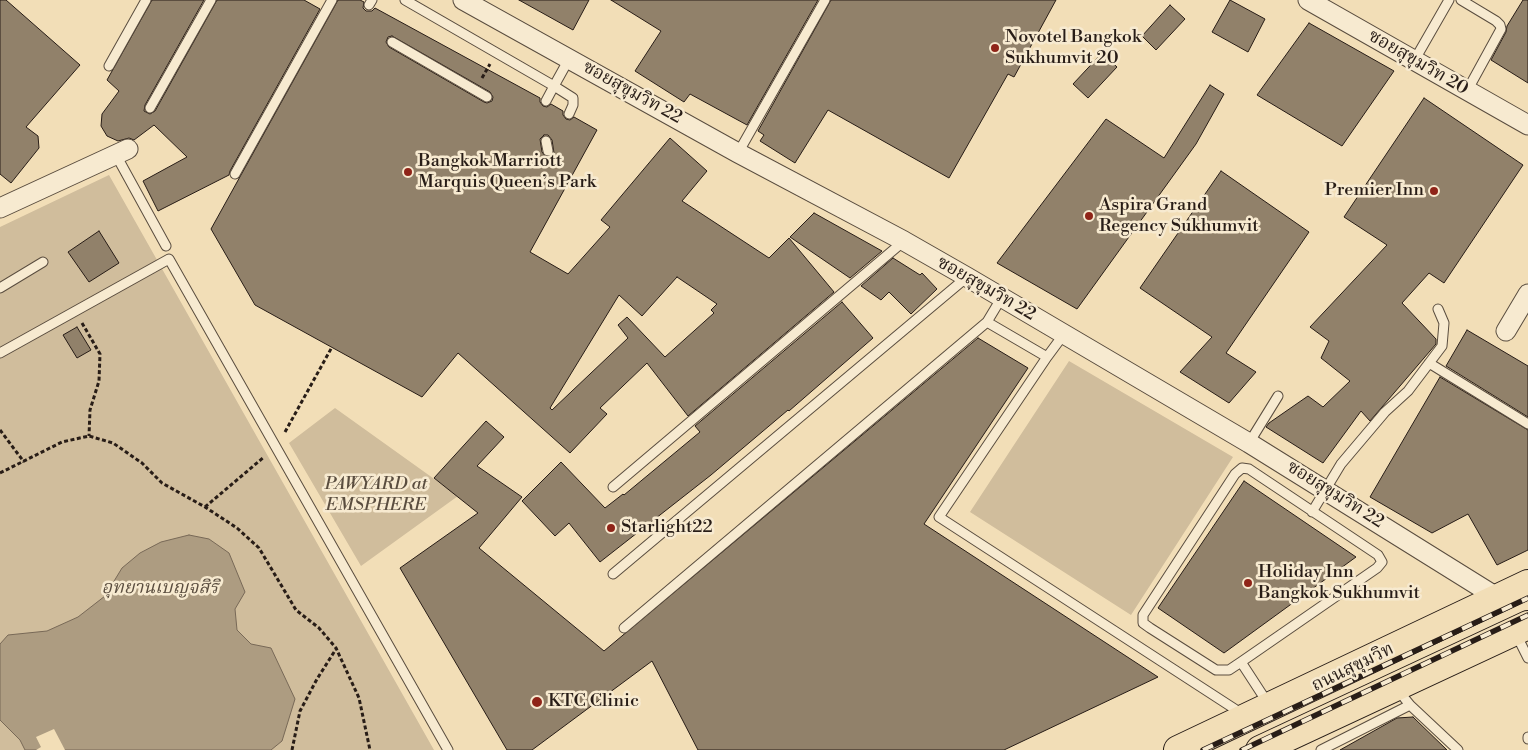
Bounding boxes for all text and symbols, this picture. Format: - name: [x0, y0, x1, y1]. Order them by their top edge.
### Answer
- street label: ซอยสุขุมวิท 20: [1364, 26, 1472, 100]
- place label: Novotel Bangkok Sukhumvit 20: [1005, 27, 1141, 70]
- marker: Novotel Bangkok Sukhumvit 20: [989, 42, 1001, 54]
- street label: ซอยสุขุมวิท 22: [578, 57, 686, 129]
- place label: Bangkok Marriott Marquis Queen’s Park: [418, 151, 596, 193]
- marker: Bangkok Marriott Marquis Queen’s Park: [402, 166, 414, 178]
- place label: Premier Inn: [1324, 180, 1424, 202]
- marker: Premier Inn: [1428, 185, 1440, 197]
- place label: Aspira Grand Regency Sukhumvit: [1099, 195, 1259, 238]
- marker: Aspira Grand Regency Sukhumvit: [1083, 210, 1095, 222]
- street label: ซอยสุขุมวิท 22: [933, 252, 1039, 326]
- street label: ซอยสุขุมวิท 22: [1282, 457, 1388, 533]
- park label: PAWYARD at EMSPHERE: [325, 474, 427, 516]
- place label: Starlight22: [621, 517, 713, 539]
- marker: Starlight22: [605, 522, 617, 534]
- place label: Holiday Inn Bangkok Sukhumvit: [1258, 562, 1420, 604]
- marker: Holiday Inn Bangkok Sukhumvit: [1242, 577, 1254, 589]
- park label: อุทยานเบญจสิริ: [101, 578, 219, 600]
- street label: ถนนสุขุมวิท: [1308, 639, 1398, 697]
- place label: KTC Clinic: [548, 691, 639, 713]
- marker: KTC Clinic: [530, 695, 544, 709]

